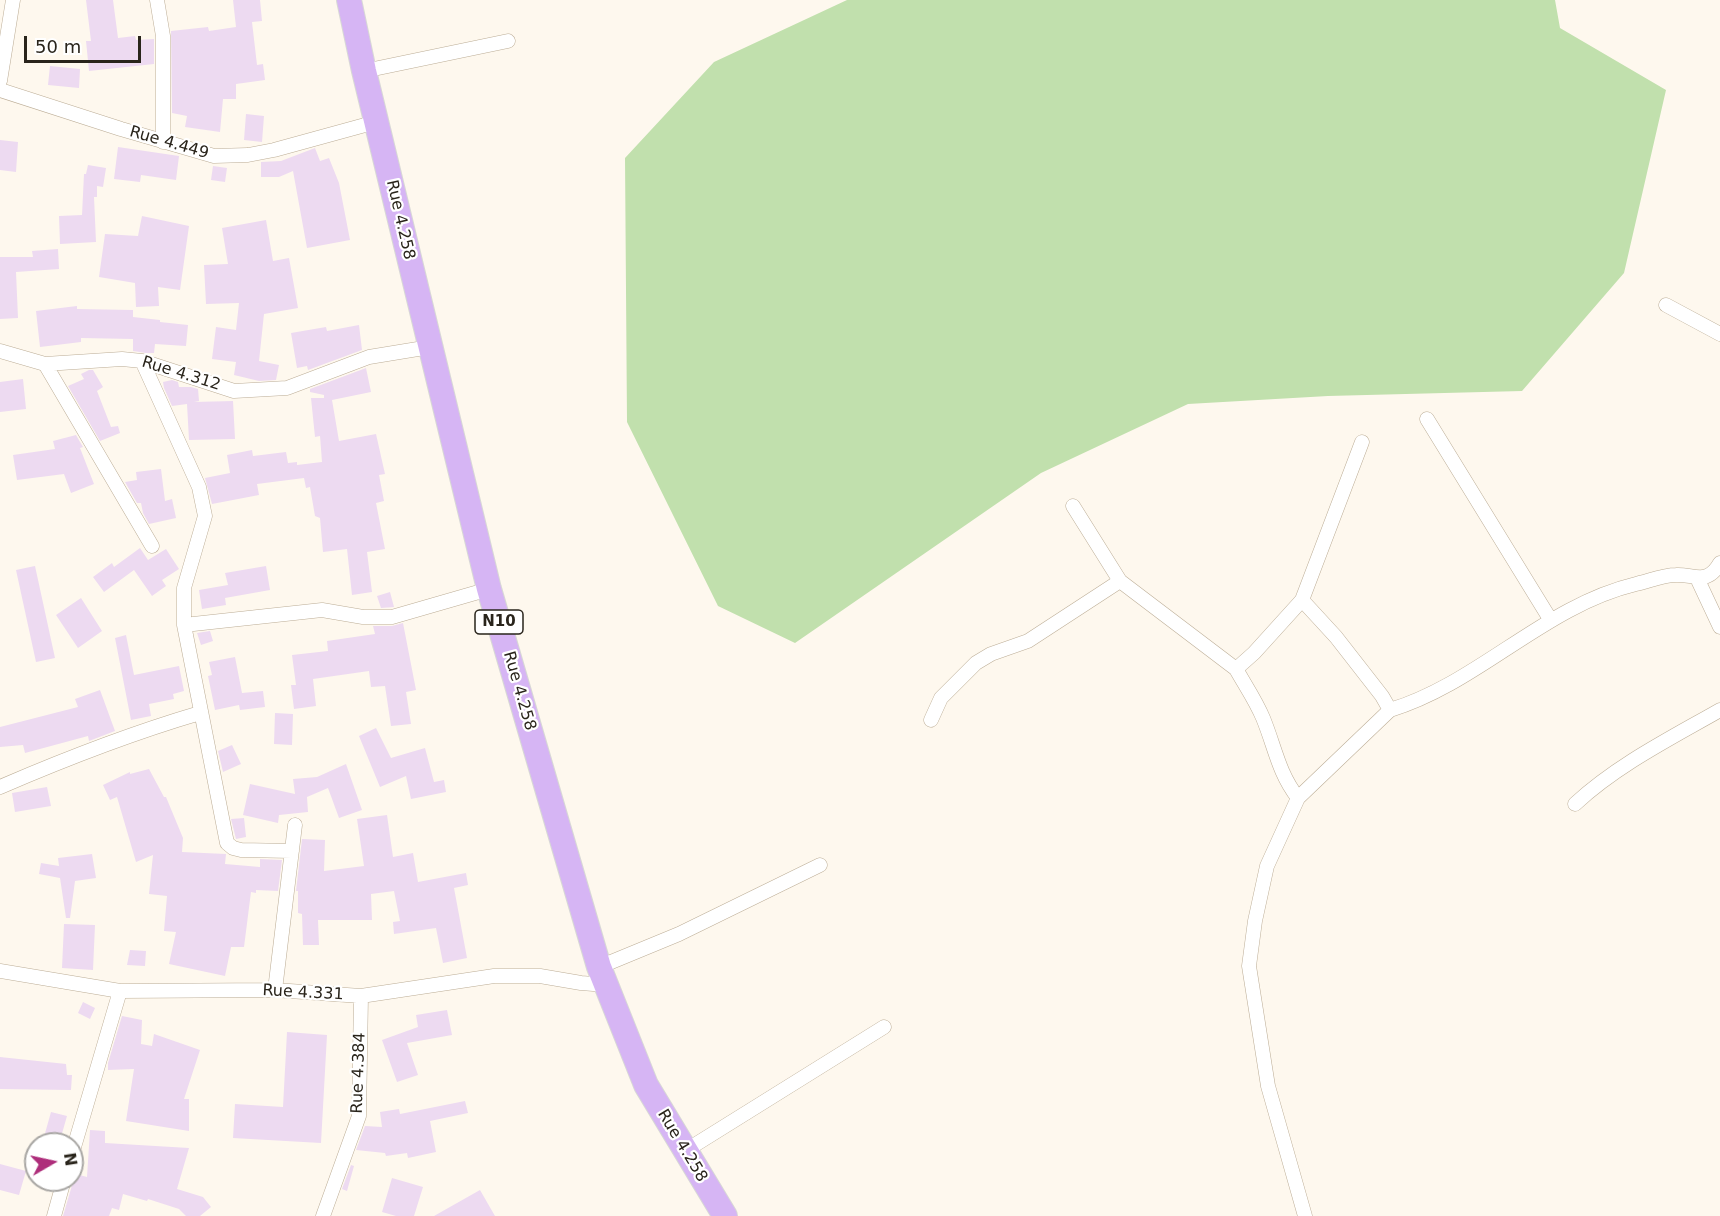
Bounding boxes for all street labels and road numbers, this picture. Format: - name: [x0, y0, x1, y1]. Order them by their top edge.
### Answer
- street label: Rue 4.449: [127, 123, 211, 163]
- street label: Rue 4.258: [382, 178, 418, 262]
- street label: Rue 4.312: [139, 353, 223, 395]
- road number: N10: [475, 610, 523, 634]
- street label: Rue 4.258: [499, 649, 539, 733]
- street label: Rue 4.331: [262, 981, 344, 1005]
- street label: Rue 4.384: [348, 1032, 370, 1114]
- street label: Rue 4.258: [653, 1106, 711, 1186]

